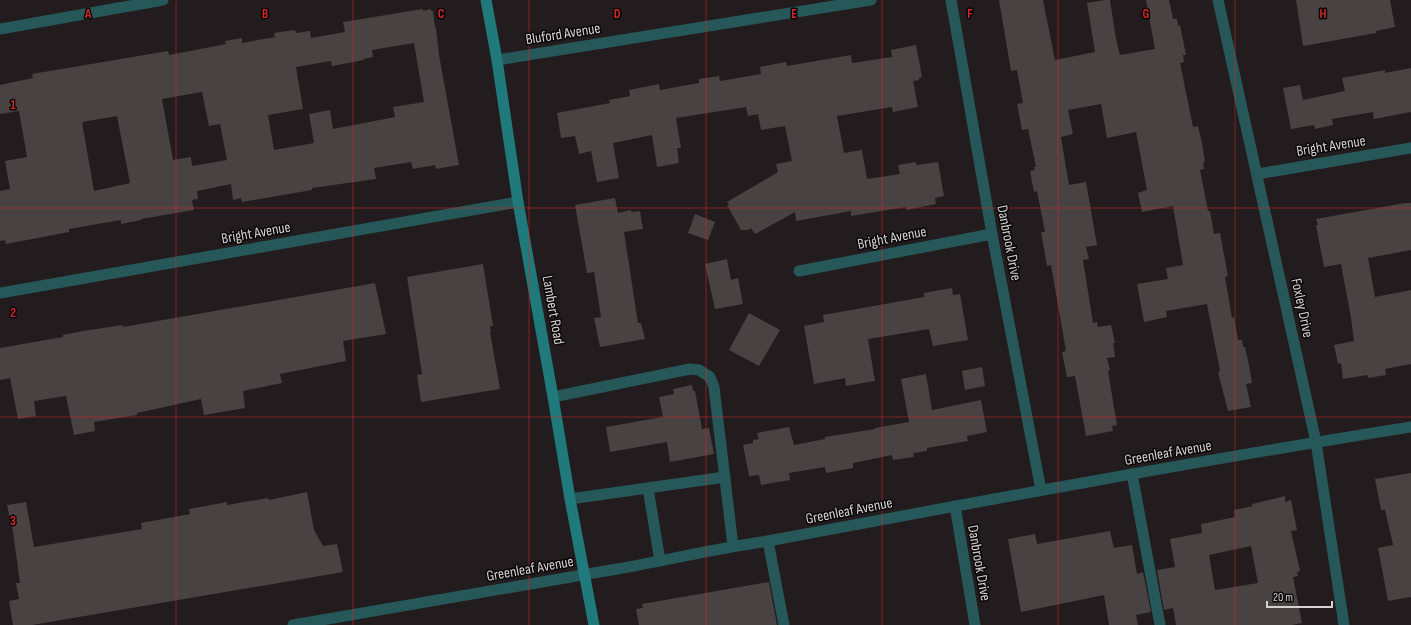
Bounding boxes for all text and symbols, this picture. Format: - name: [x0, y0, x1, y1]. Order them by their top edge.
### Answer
- text: A: [84, 6, 92, 22]
- text: B: [262, 6, 268, 22]
- text: C: [438, 6, 445, 22]
- text: D: [614, 6, 621, 22]
- text: E: [791, 6, 797, 22]
- text: F: [967, 6, 973, 22]
- text: G: [1143, 6, 1150, 22]
- text: H: [1320, 6, 1327, 22]
- street label: Bluford Avenue: [524, 19, 602, 49]
- text: 1: [10, 97, 16, 113]
- street label: Bright Avenue: [1295, 131, 1367, 161]
- street label: Danbrook Drive: [992, 204, 1026, 282]
- street label: Bright Avenue: [220, 218, 292, 248]
- street label: Bright Avenue: [856, 222, 928, 254]
- street label: Lambert Road: [538, 274, 568, 346]
- street label: Foxley Drive: [1286, 277, 1318, 339]
- text: 2: [10, 305, 16, 321]
- street label: Greenleaf Avenue: [1123, 436, 1213, 470]
- street label: Greenleaf Avenue: [804, 493, 894, 529]
- text: 3: [10, 513, 16, 529]
- street label: Danbrook Drive: [963, 524, 995, 602]
- street label: Greenleaf Avenue: [485, 552, 575, 586]
- scale bar: [1267, 583, 1332, 609]
- text: 20 m: [1273, 590, 1293, 605]

